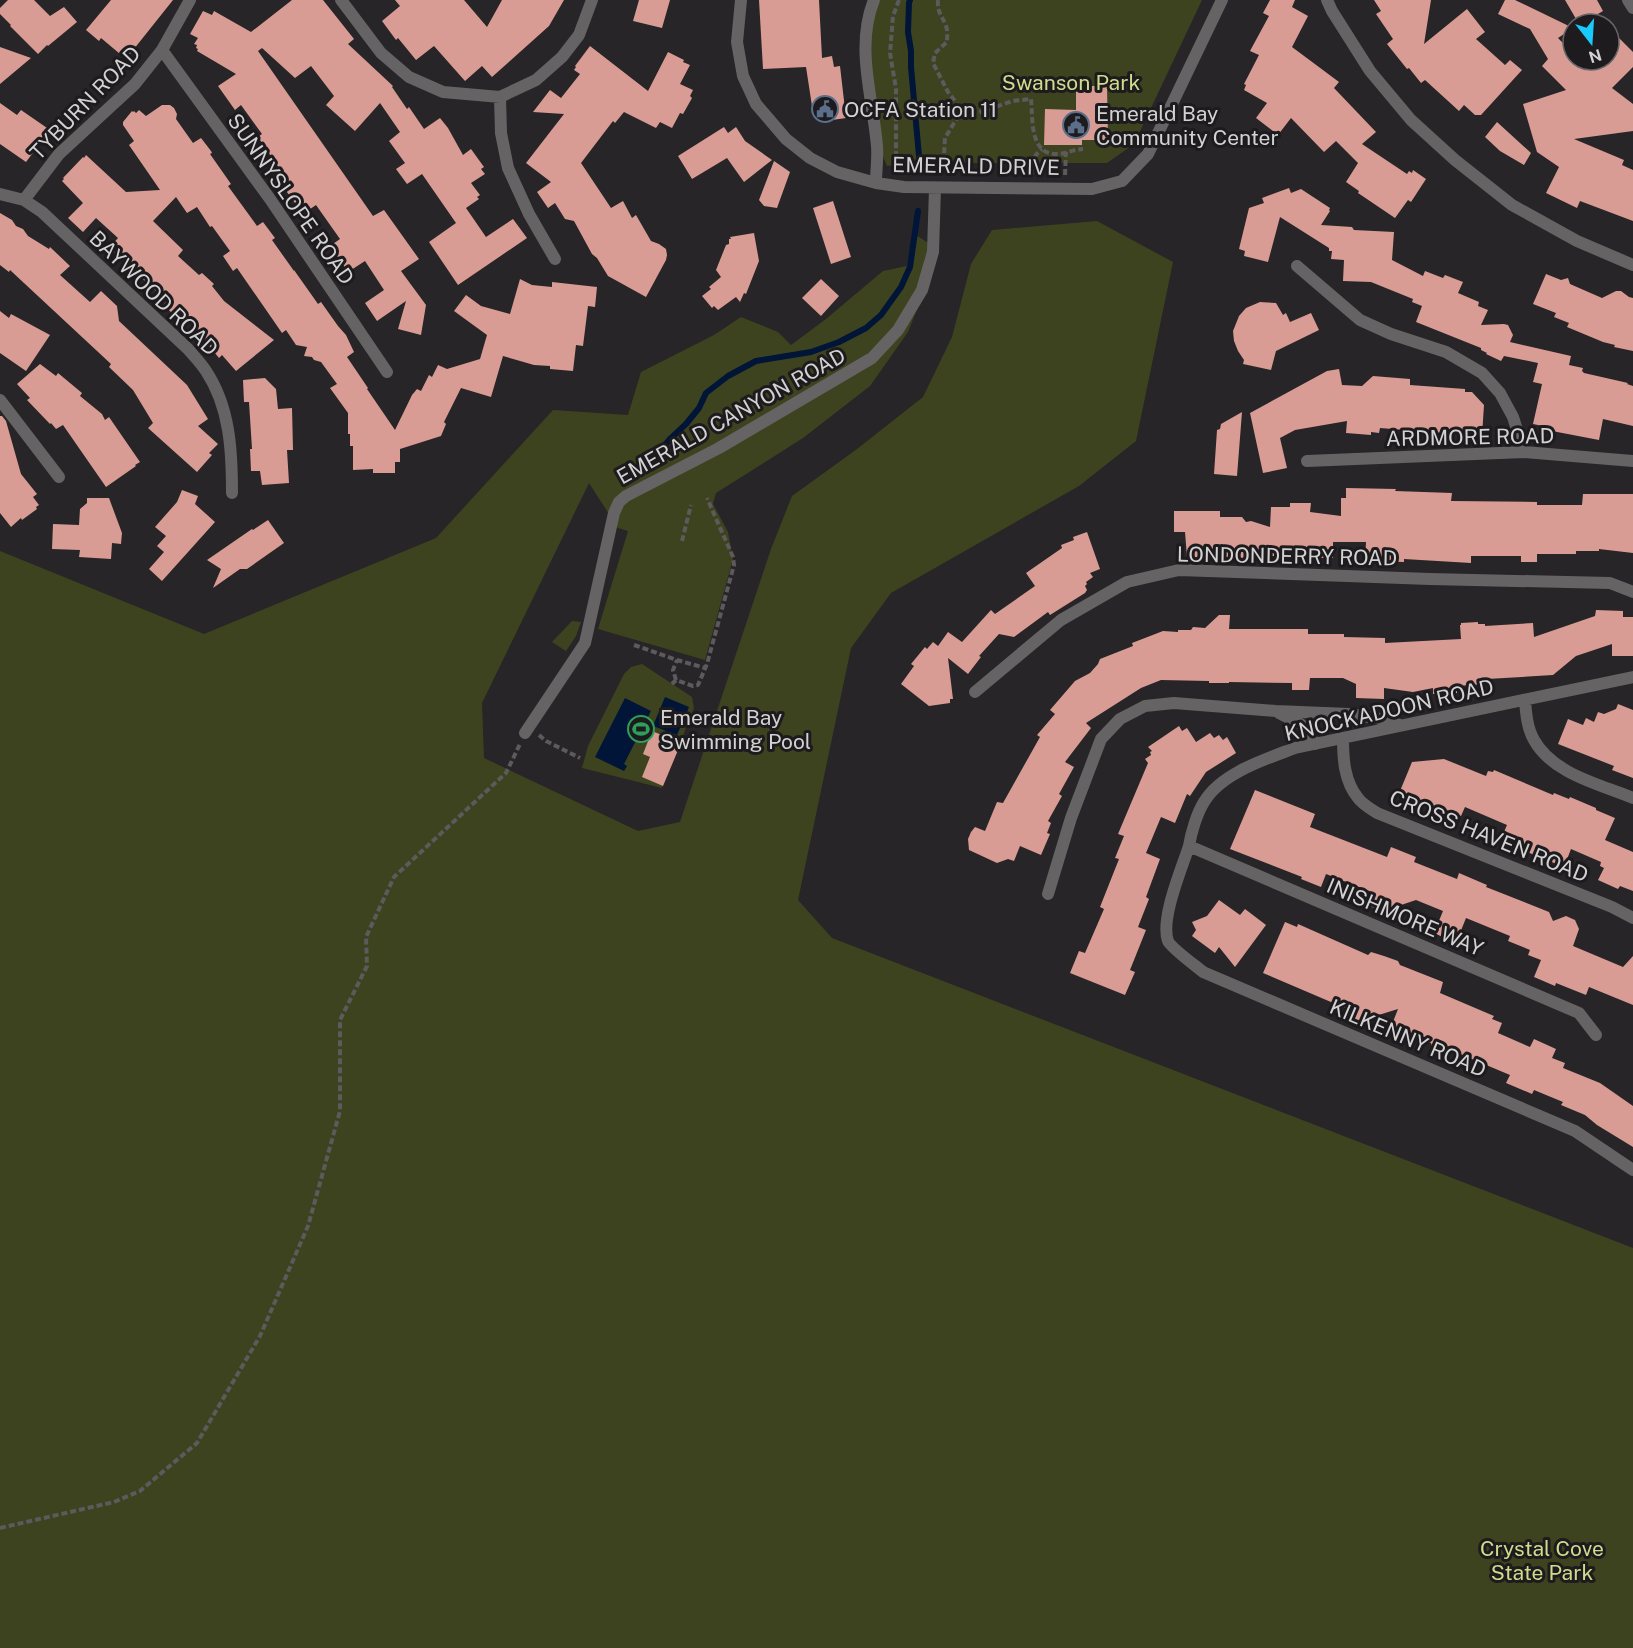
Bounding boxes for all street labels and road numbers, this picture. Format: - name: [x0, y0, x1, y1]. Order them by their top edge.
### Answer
- street label: TYBURN ROAD: [25, 41, 145, 165]
- street label: SUNNYSLOPE ROAD: [223, 109, 359, 289]
- street label: EMERALD DRIVE: [892, 152, 1060, 180]
- street label: BAYWOOD ROAD: [85, 225, 223, 361]
- street label: EMERALD CANYON ROAD: [612, 343, 850, 489]
- street label: ARDMORE ROAD: [1386, 423, 1554, 451]
- street label: LONDONDERRY ROAD: [1177, 542, 1397, 570]
- street label: KNOCKADOON ROAD: [1282, 674, 1496, 746]
- street label: CROSS HAVEN ROAD: [1386, 785, 1592, 887]
- street label: INISHMORE WAY: [1323, 873, 1487, 961]
- street label: KILKENNY ROAD: [1326, 994, 1490, 1082]

